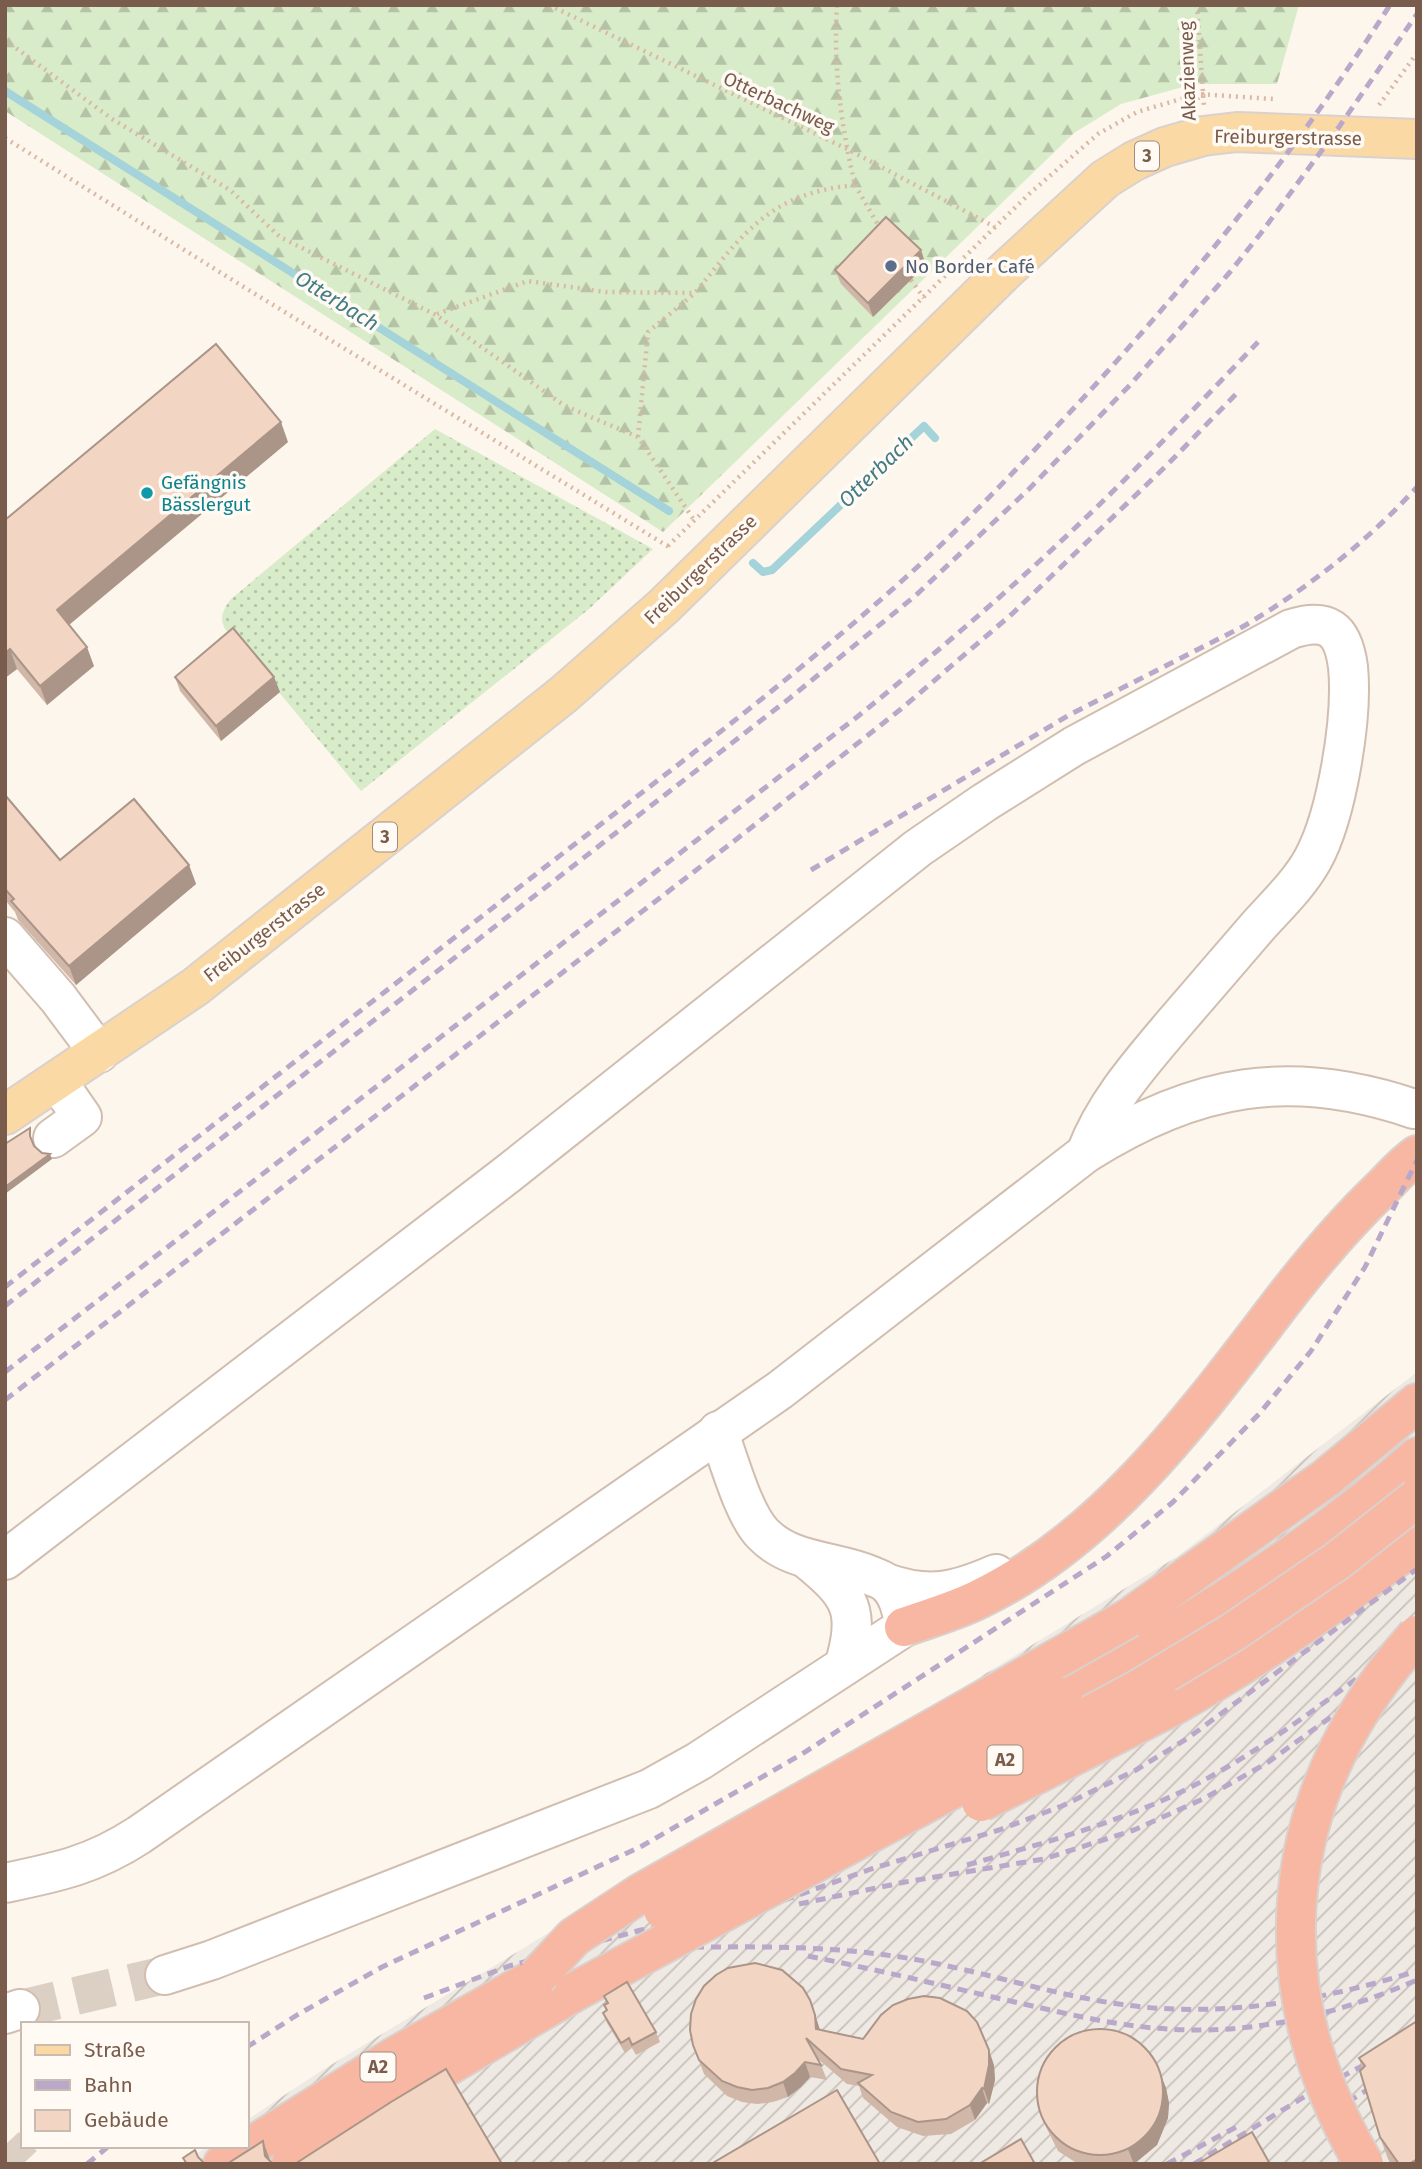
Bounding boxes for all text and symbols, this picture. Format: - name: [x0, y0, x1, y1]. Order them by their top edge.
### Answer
- street label: Akazienweg: [1174, 21, 1201, 121]
- street label: Otterbachweg: [720, 67, 838, 138]
- street label: Freiburgerstrasse: [1214, 125, 1362, 150]
- road number: 3: [1135, 141, 1159, 170]
- place label: No Border Café: [905, 255, 1035, 278]
- marker: No Border Café: [883, 258, 899, 274]
- water label: Otterbach: [290, 265, 384, 337]
- water label: Otterbach: [833, 429, 919, 513]
- place label: Gefängnis Bässlergut: [161, 471, 251, 516]
- marker: Gefängnis Bässlergut: [139, 485, 155, 501]
- street label: Freiburgerstrasse: [639, 510, 762, 629]
- road number: 3: [373, 822, 397, 852]
- street label: Freiburgerstrasse: [199, 878, 330, 987]
- road number: A2: [988, 1745, 1023, 1774]
- legend: [21, 2022, 248, 2148]
- text: Straße: [84, 2037, 146, 2063]
- road number: A2: [360, 2052, 396, 2082]
- text: Bahn: [84, 2072, 133, 2098]
- text: Gebäude: [84, 2107, 169, 2133]

